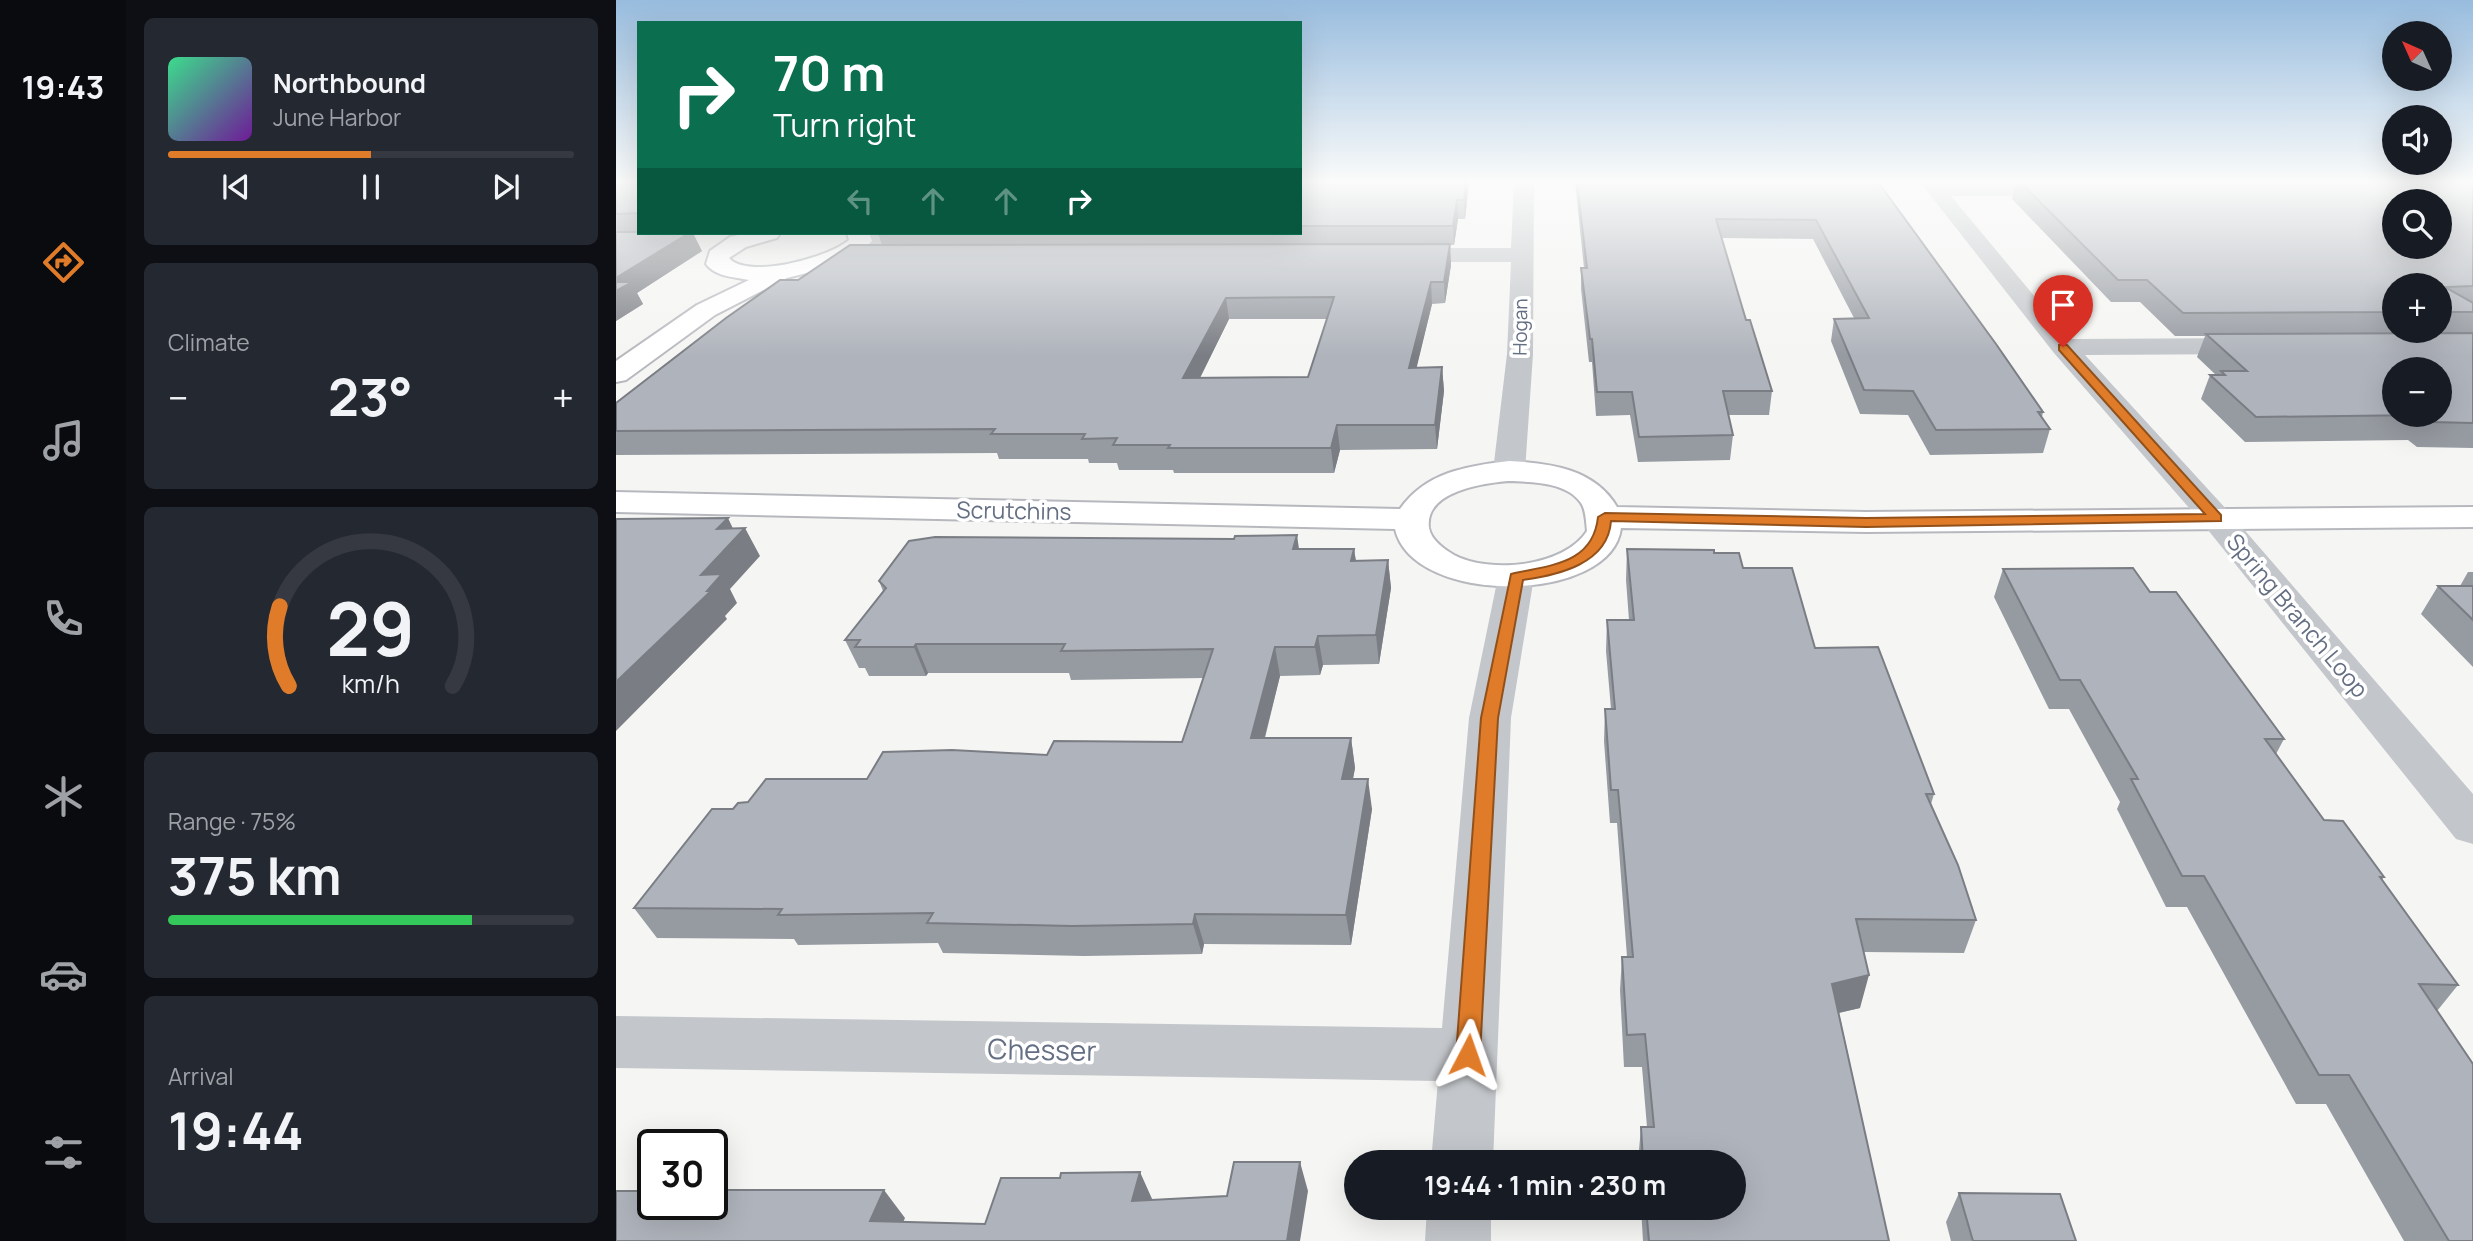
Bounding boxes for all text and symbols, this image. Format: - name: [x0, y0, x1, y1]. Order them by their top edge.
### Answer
- north arrow: [2382, 21, 2452, 91]
- map controls: [2382, 21, 2452, 427]
- text: 70 m: [773, 39, 885, 106]
- icon: right: [658, 49, 749, 140]
- text: 19:43: [22, 65, 104, 109]
- text: Northbound: [273, 65, 426, 101]
- text: June Harbor: [273, 101, 401, 133]
- text: Turn right: [773, 103, 916, 147]
- button: sound: [2382, 105, 2452, 175]
- icon: previous: [217, 168, 255, 206]
- icon: pause: [352, 168, 390, 206]
- icon: next: [487, 168, 525, 206]
- icon: left: [841, 182, 879, 220]
- icon: ahead: [914, 182, 952, 220]
- icon: ahead: [987, 182, 1025, 220]
- icon: right: [1060, 182, 1098, 220]
- button: search: [2382, 189, 2452, 259]
- icon: directions: [39, 238, 88, 287]
- button: +: [2382, 273, 2452, 343]
- pin: [2033, 275, 2093, 347]
- icon: arrive: [2044, 286, 2082, 324]
- street label: Hogan: [1507, 298, 1533, 356]
- text: Climate: [168, 326, 250, 358]
- button: −: [2382, 357, 2452, 427]
- text: 23°: [328, 361, 413, 432]
- text: −: [168, 371, 189, 423]
- text: +: [552, 371, 574, 423]
- icon: music: [39, 416, 88, 465]
- street label: Scrutchins: [956, 493, 1072, 527]
- street label: Spring Branch Loop: [2220, 526, 2376, 704]
- text: 29: [327, 579, 415, 679]
- icon: phone: [39, 594, 88, 643]
- text: km/h: [342, 666, 400, 701]
- icon: climate: [39, 772, 88, 821]
- text: Range · 75%: [168, 805, 296, 837]
- text: 375 km: [168, 840, 342, 911]
- icon: car: [39, 950, 88, 999]
- position arrow: [1431, 1018, 1505, 1092]
- street label: Chesser: [987, 1029, 1097, 1069]
- text: Arrival: [168, 1060, 234, 1092]
- text: 19:44: [168, 1095, 304, 1166]
- icon: filters: [39, 1128, 88, 1177]
- speed limit sign: 30: [637, 1129, 728, 1220]
- text: 19:44 · 1 min · 230 m: [1424, 1167, 1666, 1203]

